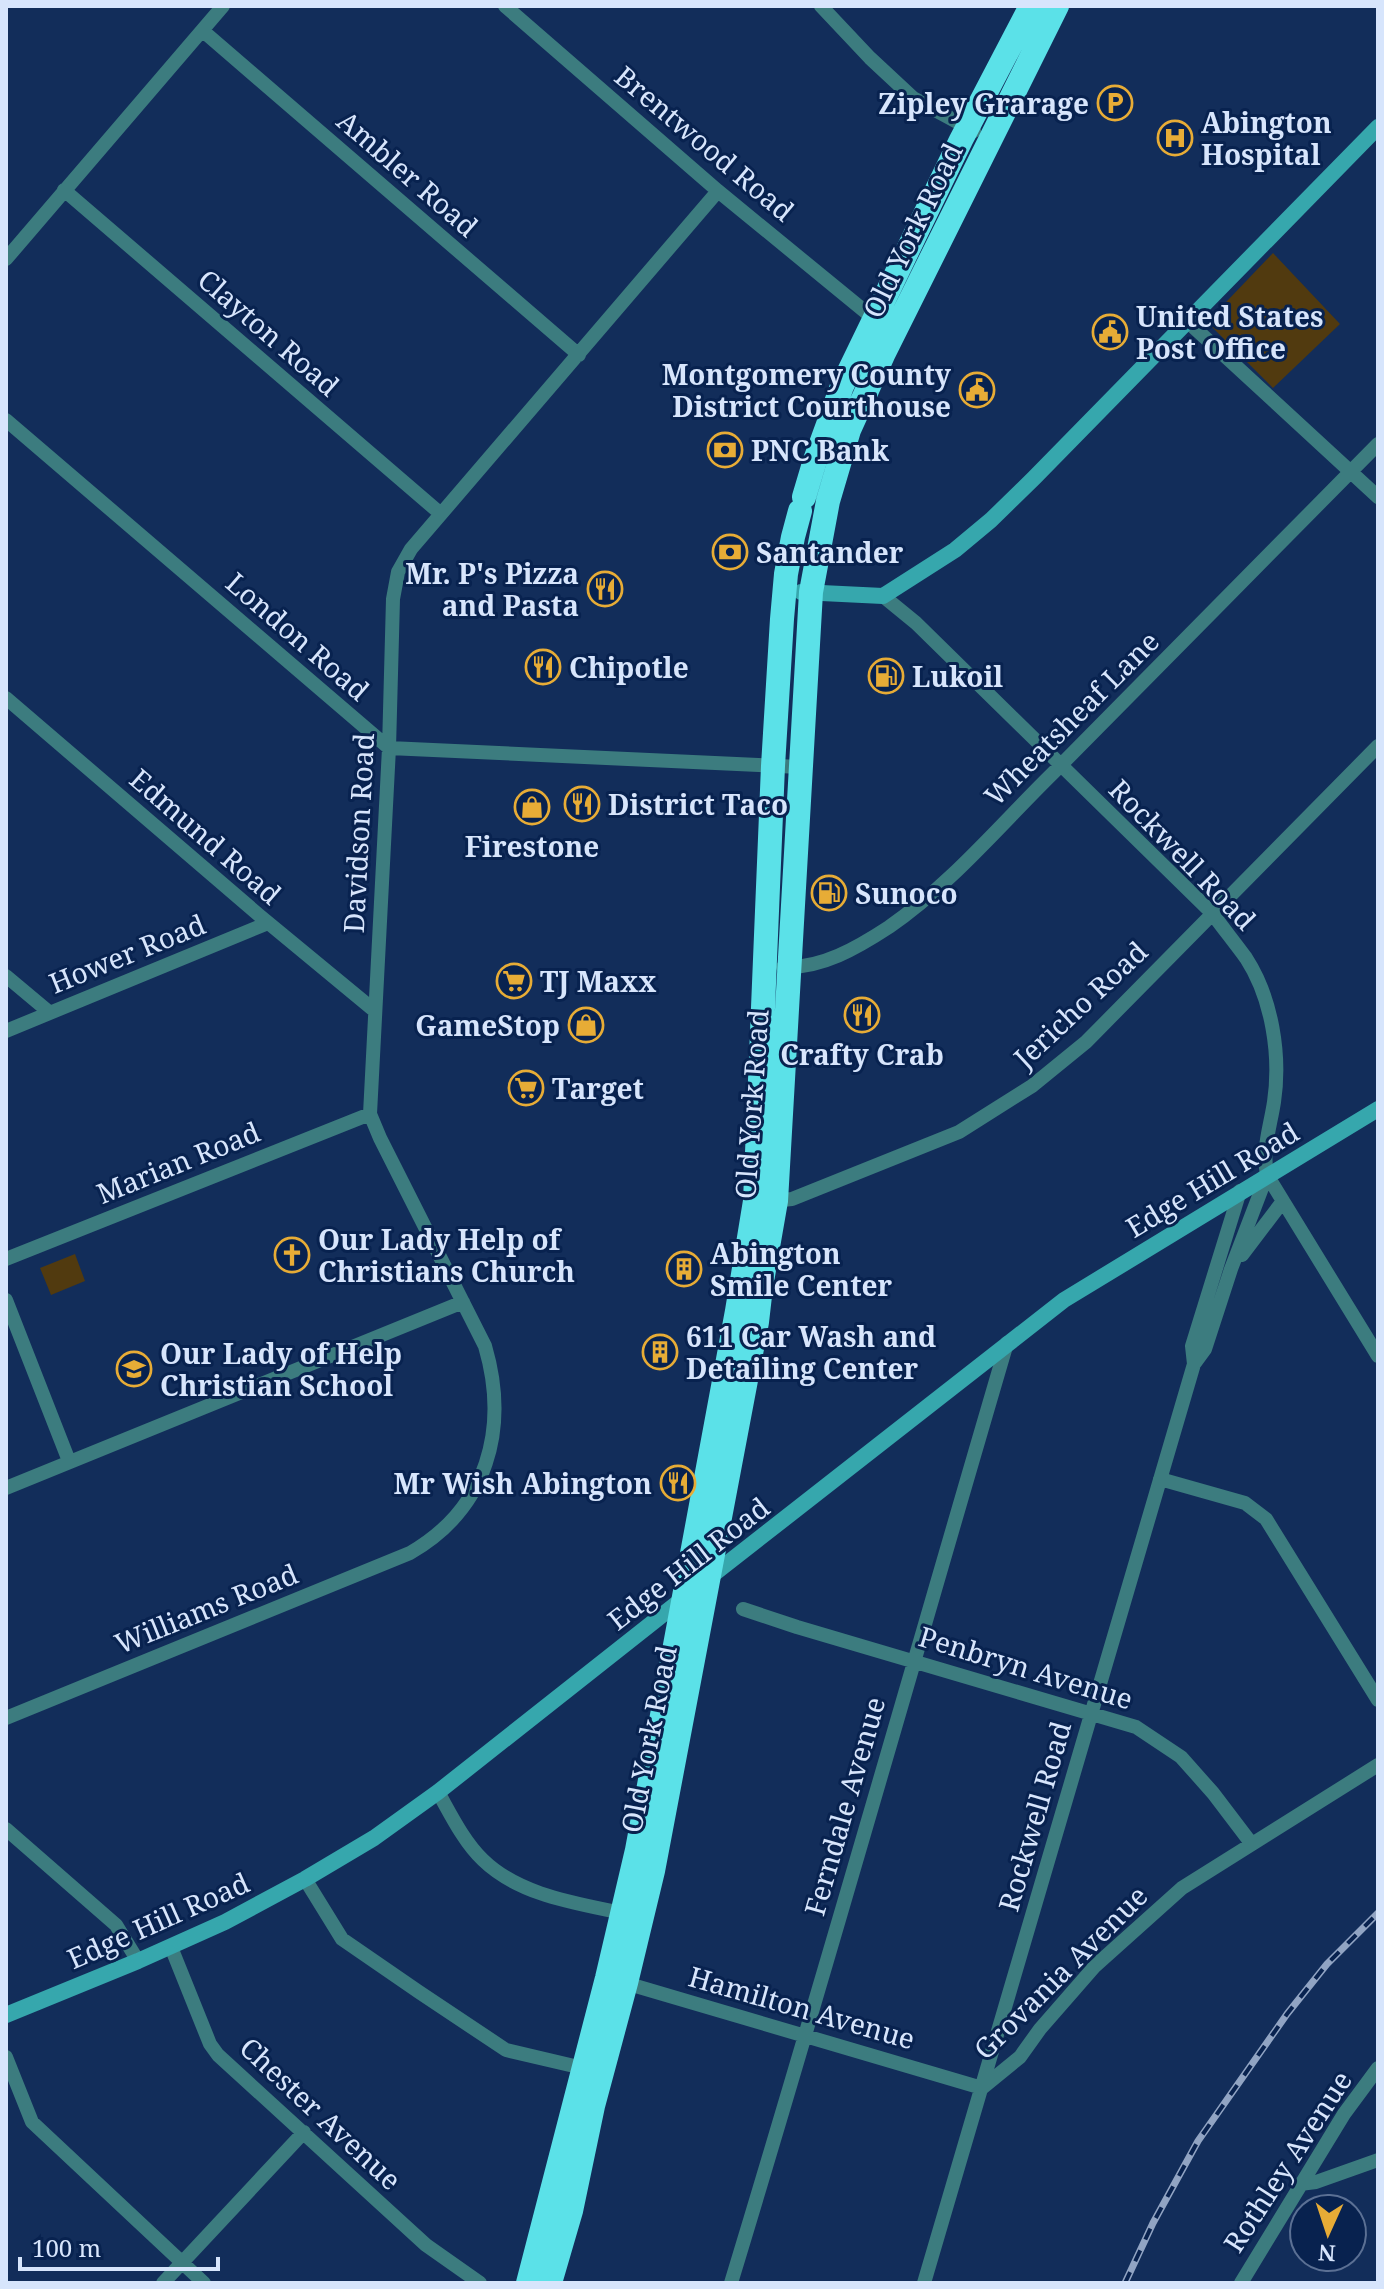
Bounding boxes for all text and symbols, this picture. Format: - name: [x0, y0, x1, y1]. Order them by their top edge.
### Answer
- street label: Brentwood Road: [607, 57, 803, 229]
- place label: Zipley Grarage: [878, 84, 1089, 122]
- parking icon: Zipley Grarage: [1096, 84, 1134, 122]
- street label: Ambler Road: [329, 101, 487, 245]
- place label: Abington Hospital: [1201, 103, 1332, 173]
- hospital icon: Abington Hospital: [1156, 119, 1194, 157]
- street label: Old York Road: [853, 136, 971, 324]
- street label: Clayton Road: [190, 260, 348, 404]
- place label: United States Post Office: [1136, 297, 1323, 367]
- public building icon: United States Post Office: [1091, 313, 1129, 351]
- place label: Montgomery County District Courthouse: [662, 355, 952, 425]
- public building icon: Montgomery County District Courthouse: [958, 371, 996, 409]
- bank icon: PNC Bank: [706, 431, 744, 469]
- place label: PNC Bank: [751, 431, 889, 469]
- bank icon: Santander: [711, 533, 749, 571]
- place label: Santander: [756, 533, 904, 571]
- place label: Mr. P's Pizza and Pasta: [405, 554, 579, 624]
- street label: London Road: [218, 563, 378, 709]
- restaurant icon: Mr. P's Pizza and Pasta: [586, 570, 624, 608]
- street label: Wheatsheaf Lane: [975, 622, 1167, 814]
- restaurant icon: Chipotle: [524, 648, 562, 686]
- place label: Chipotle: [569, 648, 689, 686]
- fuel station icon: Lukoil: [867, 657, 905, 695]
- place label: Lukoil: [912, 657, 1003, 695]
- street label: Davidson Road: [334, 732, 382, 934]
- street label: Edmund Road: [122, 760, 290, 912]
- street label: Rockwell Road: [1101, 770, 1265, 938]
- restaurant icon: District Taco: [563, 785, 601, 823]
- place label: District Taco: [608, 785, 788, 823]
- shop icon: Firestone: [513, 788, 551, 826]
- place label: Firestone: [465, 827, 599, 865]
- fuel station icon: Sunoco: [810, 874, 848, 912]
- place label: Sunoco: [855, 874, 958, 912]
- street label: Hower Road: [43, 904, 211, 1002]
- street label: Jericho Road: [1004, 932, 1155, 1076]
- supermarket icon: TJ Maxx: [495, 962, 533, 1000]
- place label: TJ Maxx: [540, 962, 656, 1000]
- restaurant icon: Crafty Crab: [843, 996, 881, 1034]
- place label: GameStop: [415, 1006, 560, 1044]
- shop icon: GameStop: [567, 1006, 605, 1044]
- street label: Old York Road: [725, 1008, 777, 1200]
- place label: Crafty Crab: [780, 1035, 944, 1073]
- supermarket icon: Target: [507, 1069, 545, 1107]
- place label: Target: [552, 1069, 644, 1107]
- street label: Marian Road: [91, 1112, 265, 1212]
- street label: Edge Hill Road: [1119, 1112, 1305, 1246]
- place label: Our Lady Help of Christians Church: [318, 1220, 575, 1290]
- place label: Abington Smile Center: [710, 1234, 893, 1304]
- church icon: Our Lady Help of Christians Church: [273, 1236, 311, 1274]
- building icon: Abington Smile Center: [665, 1250, 703, 1288]
- place label: 611 Car Wash and Detailing Center: [686, 1317, 936, 1387]
- building icon: 611 Car Wash and Detailing Center: [641, 1333, 679, 1371]
- place label: Our Lady of Help Christian School: [160, 1334, 402, 1404]
- school or university icon: Our Lady of Help Christian School: [115, 1350, 153, 1388]
- place label: Mr Wish Abington: [394, 1464, 652, 1502]
- restaurant icon: Mr Wish Abington: [659, 1464, 697, 1502]
- street label: Edge Hill Road: [599, 1488, 777, 1638]
- street label: Williams Road: [109, 1554, 303, 1662]
- street label: Penbryn Avenue: [914, 1616, 1138, 1718]
- street label: Old York Road: [611, 1642, 685, 1836]
- street label: Ferndale Avenue: [795, 1692, 893, 1920]
- street label: Rockwell Road: [989, 1717, 1079, 1915]
- street label: Edge Hill Road: [61, 1863, 255, 1977]
- street label: Grovania Avenue: [965, 1877, 1155, 2067]
- street label: Hamilton Avenue: [685, 1957, 919, 2057]
- street label: Chester Avenue: [232, 2028, 410, 2198]
- street label: Rothley Avenue: [1214, 2063, 1360, 2259]
- north arrow: [1288, 2193, 1368, 2273]
- scale bar: [20, 2221, 218, 2271]
- text: 100 m: [32, 2231, 101, 2264]
- text: N: [1317, 2239, 1336, 2269]

